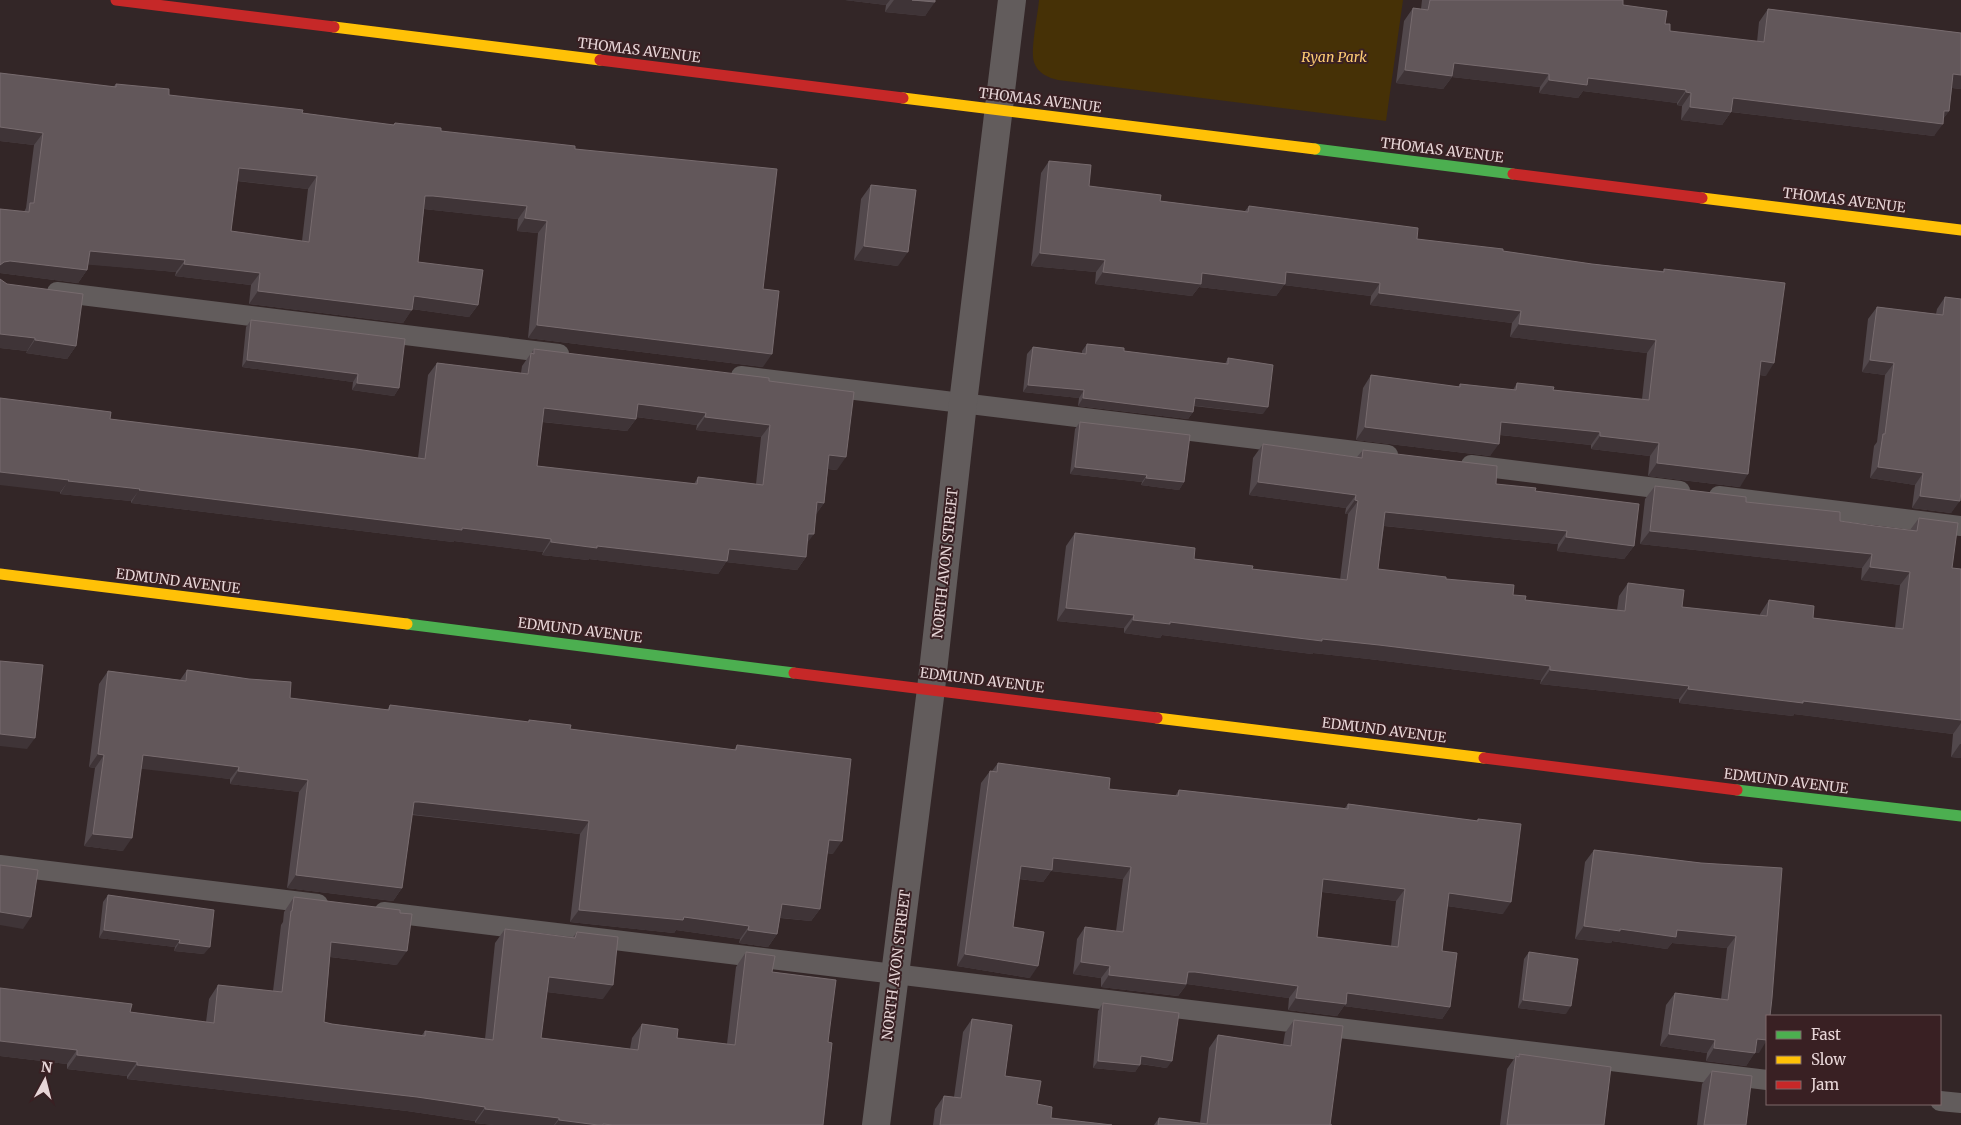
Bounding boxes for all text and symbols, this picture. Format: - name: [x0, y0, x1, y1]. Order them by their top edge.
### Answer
- street label: THOMAS AVENUE: [577, 34, 702, 66]
- park label: Ryan Park: [1301, 48, 1367, 66]
- street label: THOMAS AVENUE: [978, 84, 1103, 116]
- street label: THOMAS AVENUE: [1380, 134, 1505, 166]
- street label: THOMAS AVENUE: [1782, 184, 1907, 216]
- street label: NORTH AVON STREET: [928, 487, 962, 639]
- street label: EDMUND AVENUE: [115, 564, 241, 598]
- street label: EDMUND AVENUE: [517, 613, 643, 647]
- street label: EDMUND AVENUE: [919, 663, 1045, 697]
- street label: EDMUND AVENUE: [1321, 713, 1447, 747]
- street label: EDMUND AVENUE: [1723, 764, 1849, 798]
- street label: NORTH AVON STREET: [878, 889, 914, 1041]
- legend: [1766, 1015, 1941, 1105]
- text: Fast: [1811, 1025, 1841, 1044]
- text: Slow: [1811, 1050, 1846, 1069]
- north arrow: [20, 1055, 70, 1105]
- text: N: [40, 1057, 53, 1077]
- text: Jam: [1810, 1075, 1839, 1094]

